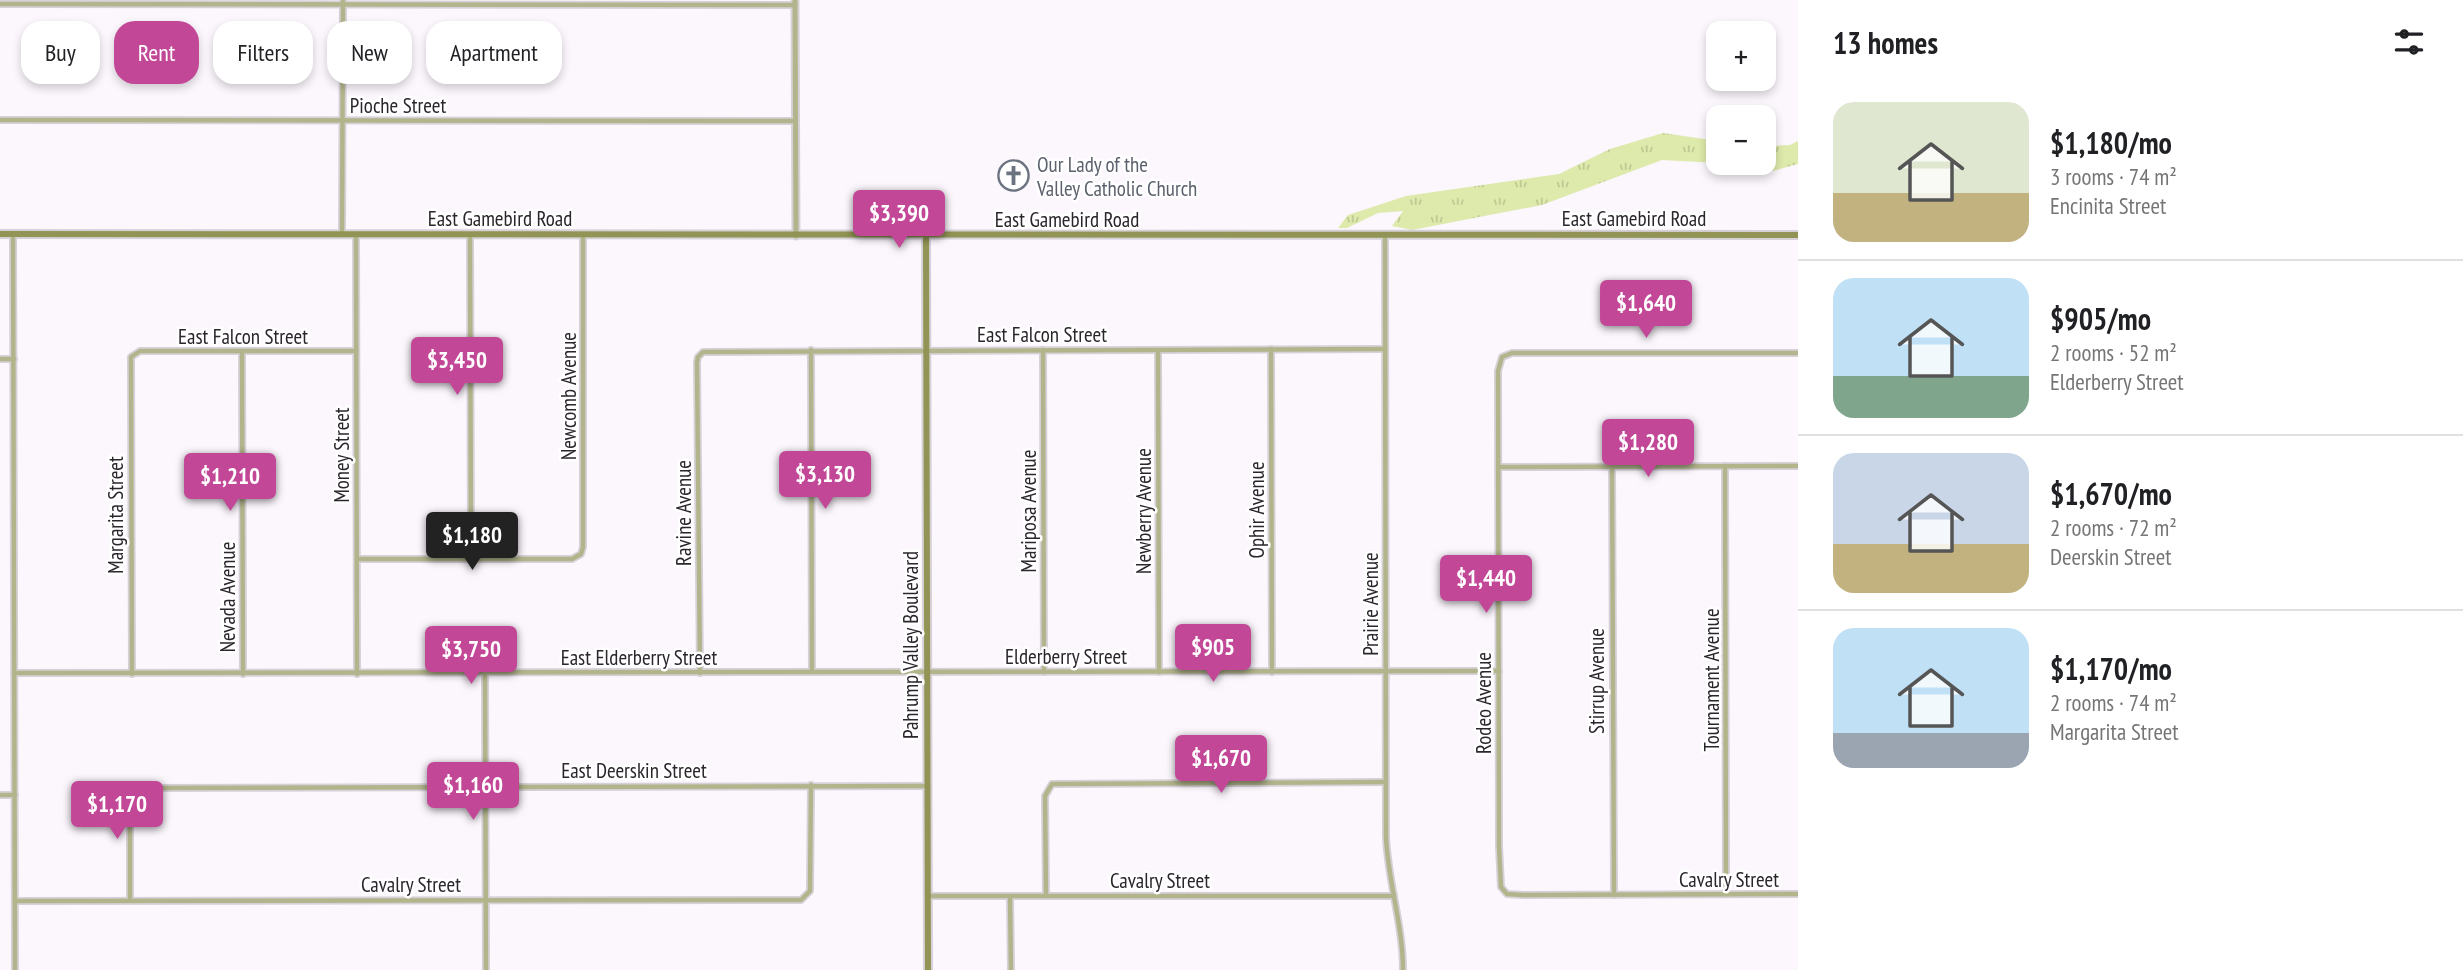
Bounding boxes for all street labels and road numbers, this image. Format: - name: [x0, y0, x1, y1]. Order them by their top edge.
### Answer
- street label: Pioche Street: [350, 92, 446, 119]
- street label: East Gamebird Road: [428, 205, 572, 232]
- street label: East Gamebird Road: [1562, 205, 1706, 232]
- street label: East Gamebird Road: [995, 206, 1139, 233]
- street label: East Falcon Street: [977, 321, 1107, 348]
- street label: East Falcon Street: [178, 323, 308, 350]
- street label: Newcomb Avenue: [555, 332, 582, 460]
- street label: Money Street: [328, 407, 355, 503]
- street label: Newberry Avenue: [1130, 448, 1157, 574]
- street label: Mariposa Avenue: [1015, 450, 1042, 572]
- street label: Margarita Street: [102, 456, 129, 574]
- street label: Ravine Avenue: [670, 460, 697, 566]
- street label: Ophir Avenue: [1243, 461, 1270, 559]
- street label: Nevada Avenue: [214, 542, 241, 652]
- street label: Pahrump Valley Boulevard: [897, 551, 924, 739]
- street label: Prairie Avenue: [1357, 552, 1384, 656]
- street label: Tournament Avenue: [1698, 608, 1725, 752]
- street label: Stirrup Avenue: [1583, 628, 1610, 734]
- street label: Elderberry Street: [1005, 643, 1127, 670]
- street label: East Elderberry Street: [561, 644, 718, 671]
- street label: Rodeo Avenue: [1470, 652, 1497, 754]
- street label: East Deerskin Street: [561, 757, 707, 784]
- street label: Cavalry Street: [1679, 866, 1779, 893]
- street label: Cavalry Street: [1110, 867, 1210, 894]
- street label: Cavalry Street: [361, 871, 461, 898]

